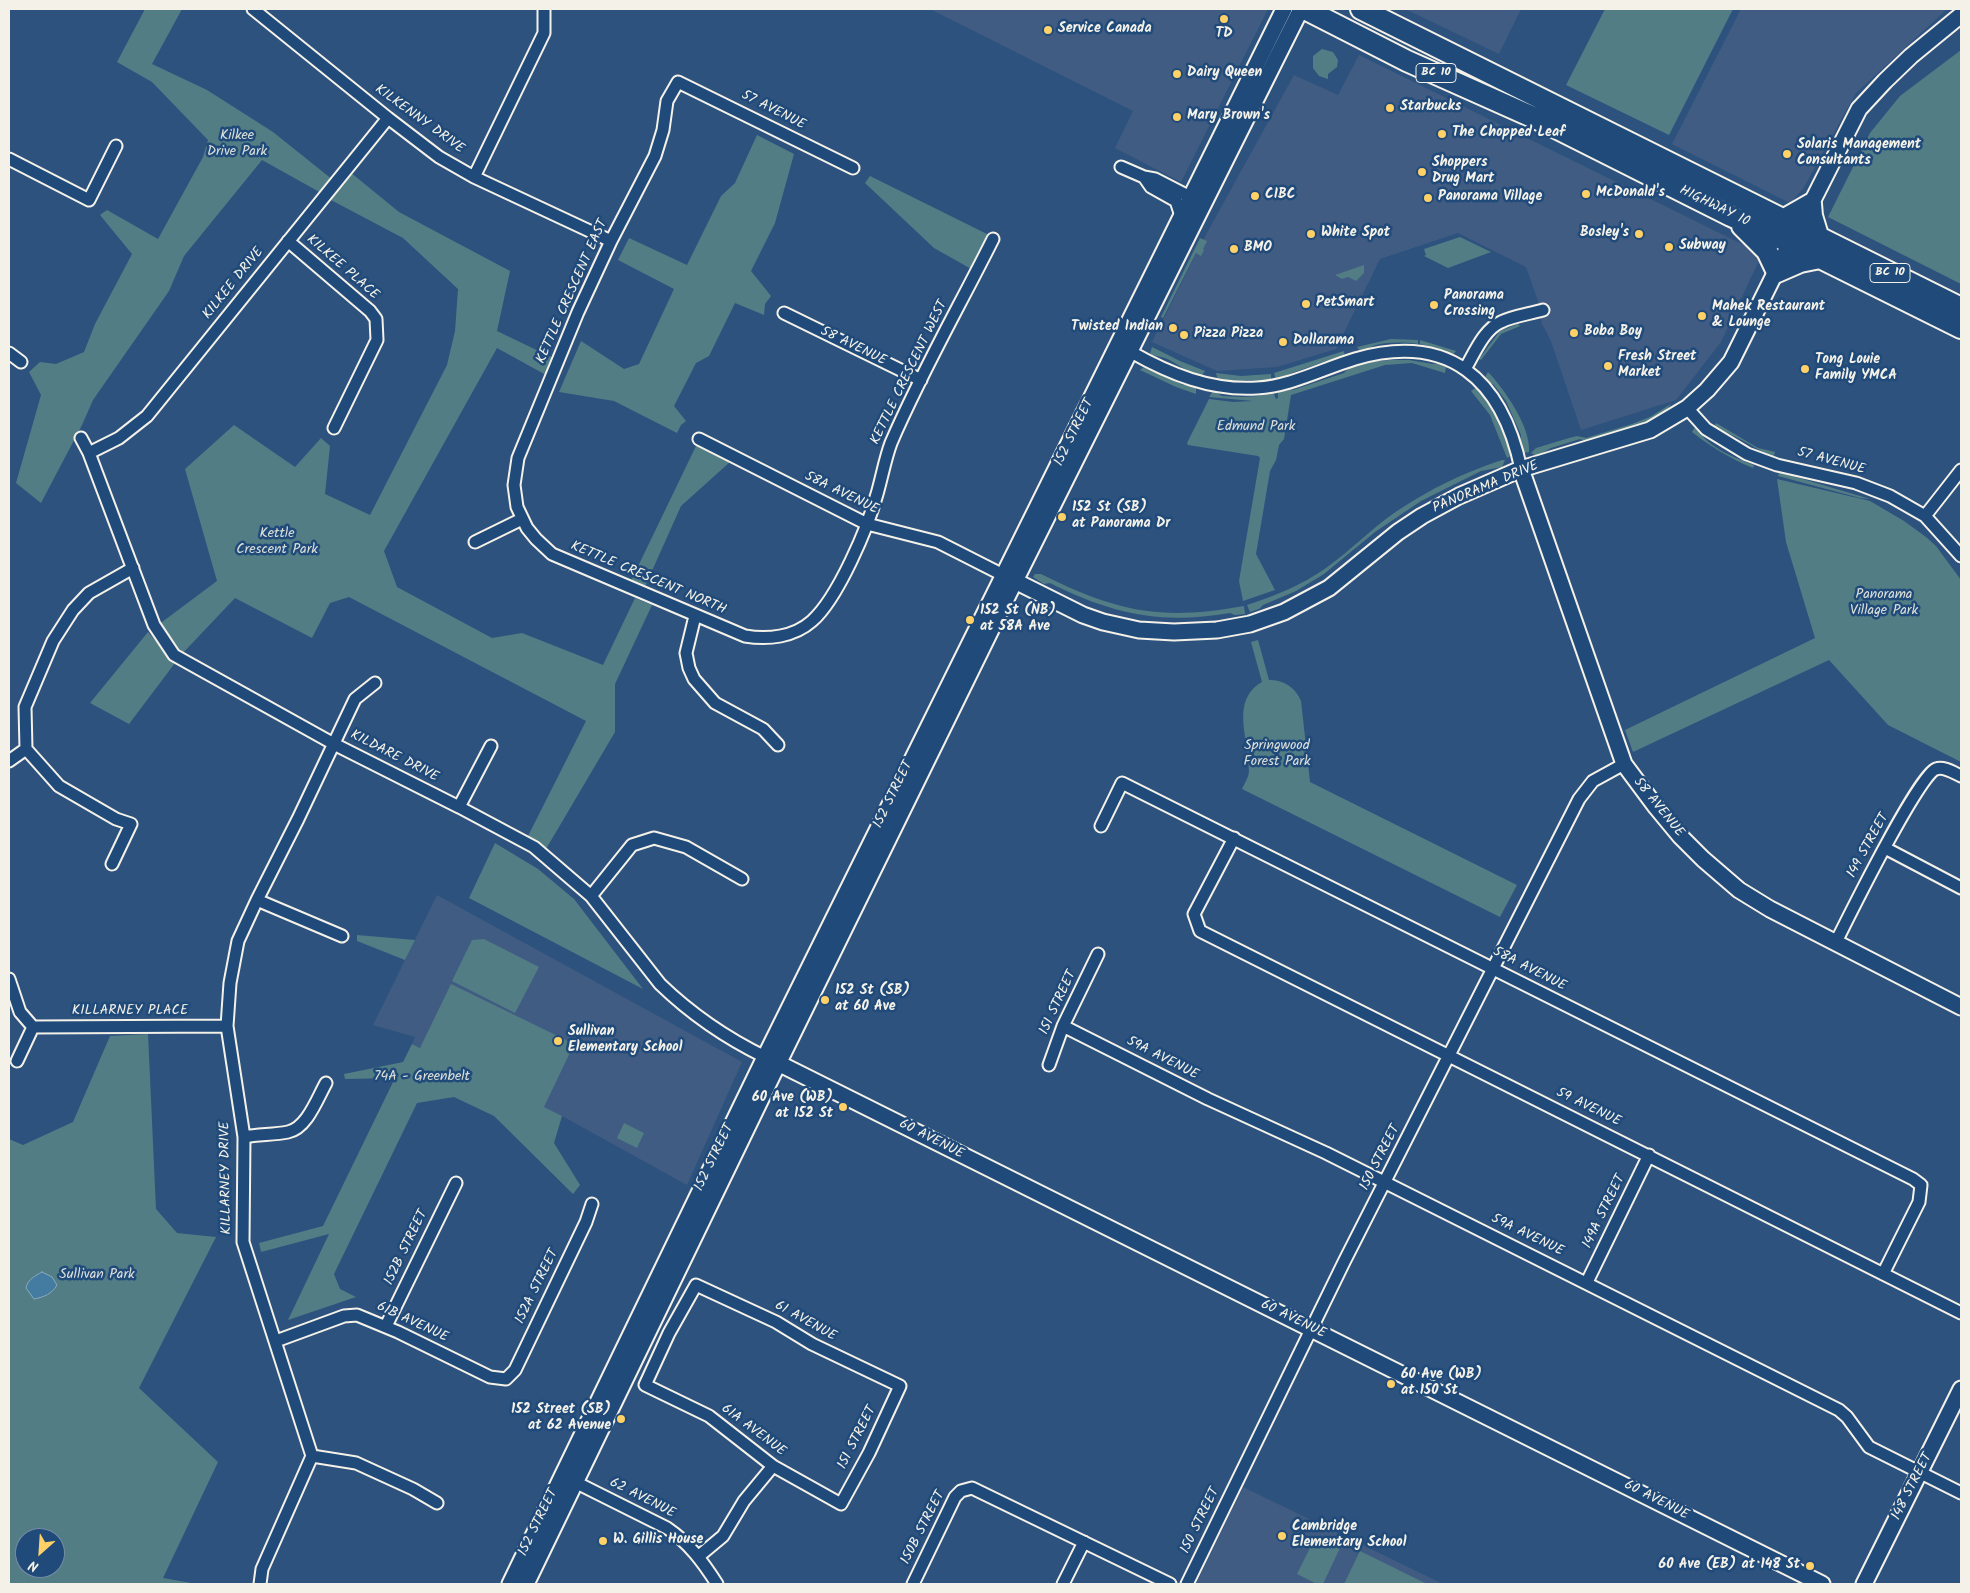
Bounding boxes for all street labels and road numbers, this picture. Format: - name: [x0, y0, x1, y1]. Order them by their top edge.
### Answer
- road number: BC 10: [1416, 64, 1456, 82]
- street label: KILKENNY DRIVE: [371, 82, 467, 158]
- street label: 57 AVENUE: [738, 88, 808, 134]
- street label: HIGHWAY 10: [1676, 183, 1752, 231]
- street label: KETTLE CRESCENT EAST: [534, 217, 612, 367]
- street label: KILKEE PLACE: [302, 232, 382, 304]
- street label: KILKEE DRIVE: [200, 245, 268, 323]
- road number: BC 10: [1870, 264, 1910, 282]
- street label: KETTLE CRESCENT WEST: [868, 298, 952, 448]
- street label: 58 AVENUE: [817, 324, 889, 370]
- street label: 152 STREET: [1052, 397, 1098, 469]
- street label: 57 AVENUE: [1795, 445, 1867, 479]
- street label: PANORAMA DRIVE: [1431, 458, 1541, 518]
- street label: 58A AVENUE: [801, 469, 881, 519]
- street label: KETTLE CRESCENT NORTH: [568, 539, 728, 619]
- street label: KILDARE DRIVE: [347, 728, 441, 786]
- street label: 152 STREET: [871, 759, 917, 831]
- street label: 58 AVENUE: [1629, 775, 1687, 841]
- street label: 149 STREET: [1844, 811, 1894, 881]
- street label: 58A AVENUE: [1489, 944, 1569, 996]
- street label: 151 STREET: [1037, 968, 1081, 1038]
- street label: KILLARNEY PLACE: [72, 1004, 188, 1020]
- street label: 59A AVENUE: [1123, 1034, 1201, 1084]
- street label: 59 AVENUE: [1553, 1085, 1623, 1131]
- street label: 60 AVENUE: [896, 1116, 966, 1164]
- street label: KILLARNEY DRIVE: [218, 1121, 236, 1235]
- street label: 152 STREET: [692, 1122, 738, 1194]
- street label: 150 STREET: [1357, 1122, 1405, 1194]
- street label: 149A STREET: [1580, 1172, 1630, 1252]
- street label: 152B STREET: [382, 1208, 432, 1288]
- street label: 59A AVENUE: [1488, 1211, 1566, 1261]
- street label: 152A STREET: [513, 1247, 563, 1327]
- street label: 60 AVENUE: [1258, 1297, 1328, 1343]
- street label: 61 AVENUE: [771, 1298, 839, 1346]
- street label: 61B AVENUE: [374, 1299, 450, 1347]
- street label: 61A AVENUE: [717, 1401, 789, 1461]
- street label: 151 STREET: [835, 1403, 881, 1473]
- street label: 148 STREET: [1889, 1451, 1937, 1523]
- street label: 62 AVENUE: [606, 1475, 678, 1523]
- street label: 60 AVENUE: [1621, 1477, 1691, 1525]
- street label: 150 STREET: [1178, 1485, 1224, 1557]
- street label: 152 STREET: [516, 1487, 562, 1559]
- street label: 150B STREET: [898, 1488, 950, 1568]

